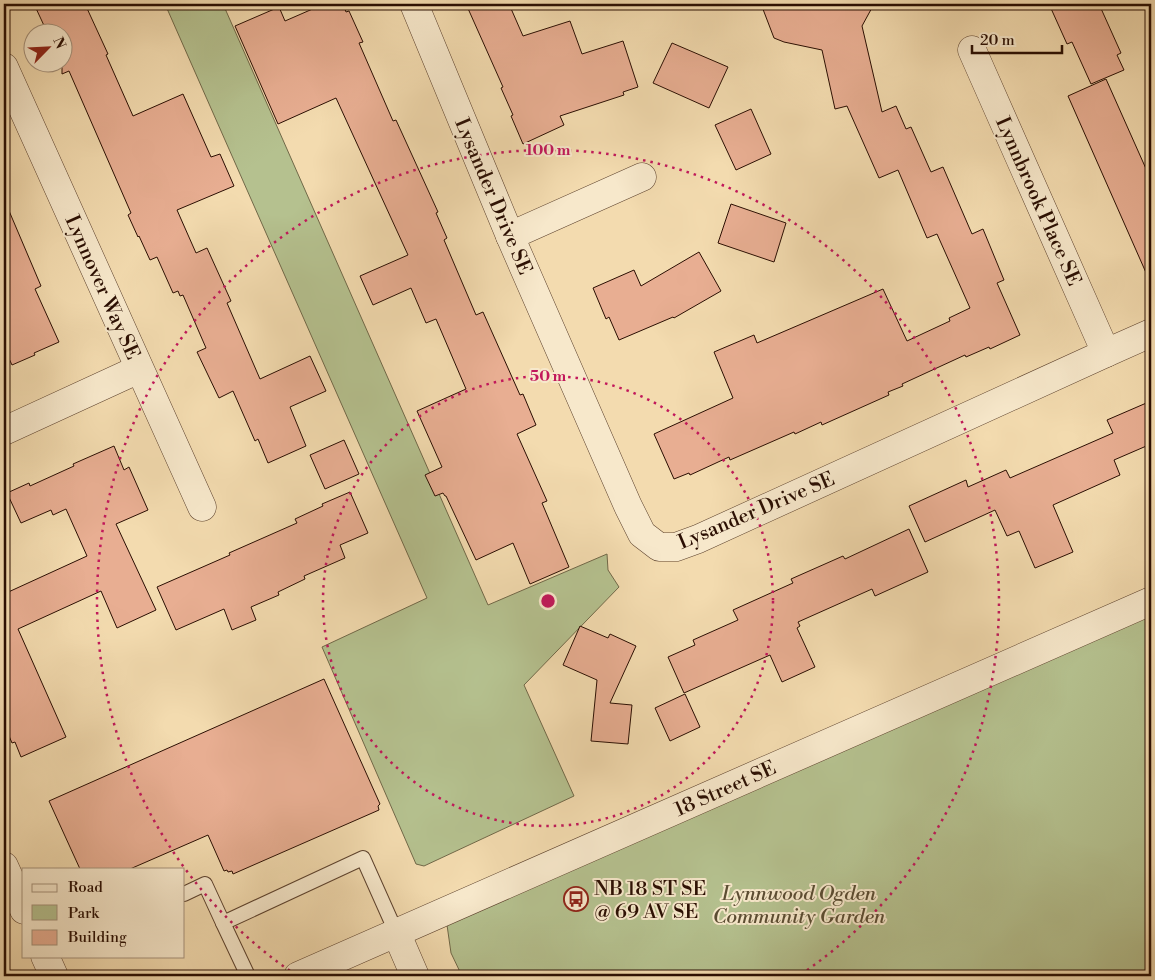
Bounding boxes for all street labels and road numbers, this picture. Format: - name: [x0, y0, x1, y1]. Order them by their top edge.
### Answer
- street label: Lynnbrook Place SE: [989, 113, 1086, 290]
- street label: Lysander Drive SE: [448, 114, 537, 279]
- street label: Lynnover Way SE: [59, 211, 145, 364]
- street label: Lysander Drive SE: [674, 467, 839, 556]
- street label: 18 Street SE: [671, 756, 780, 823]

